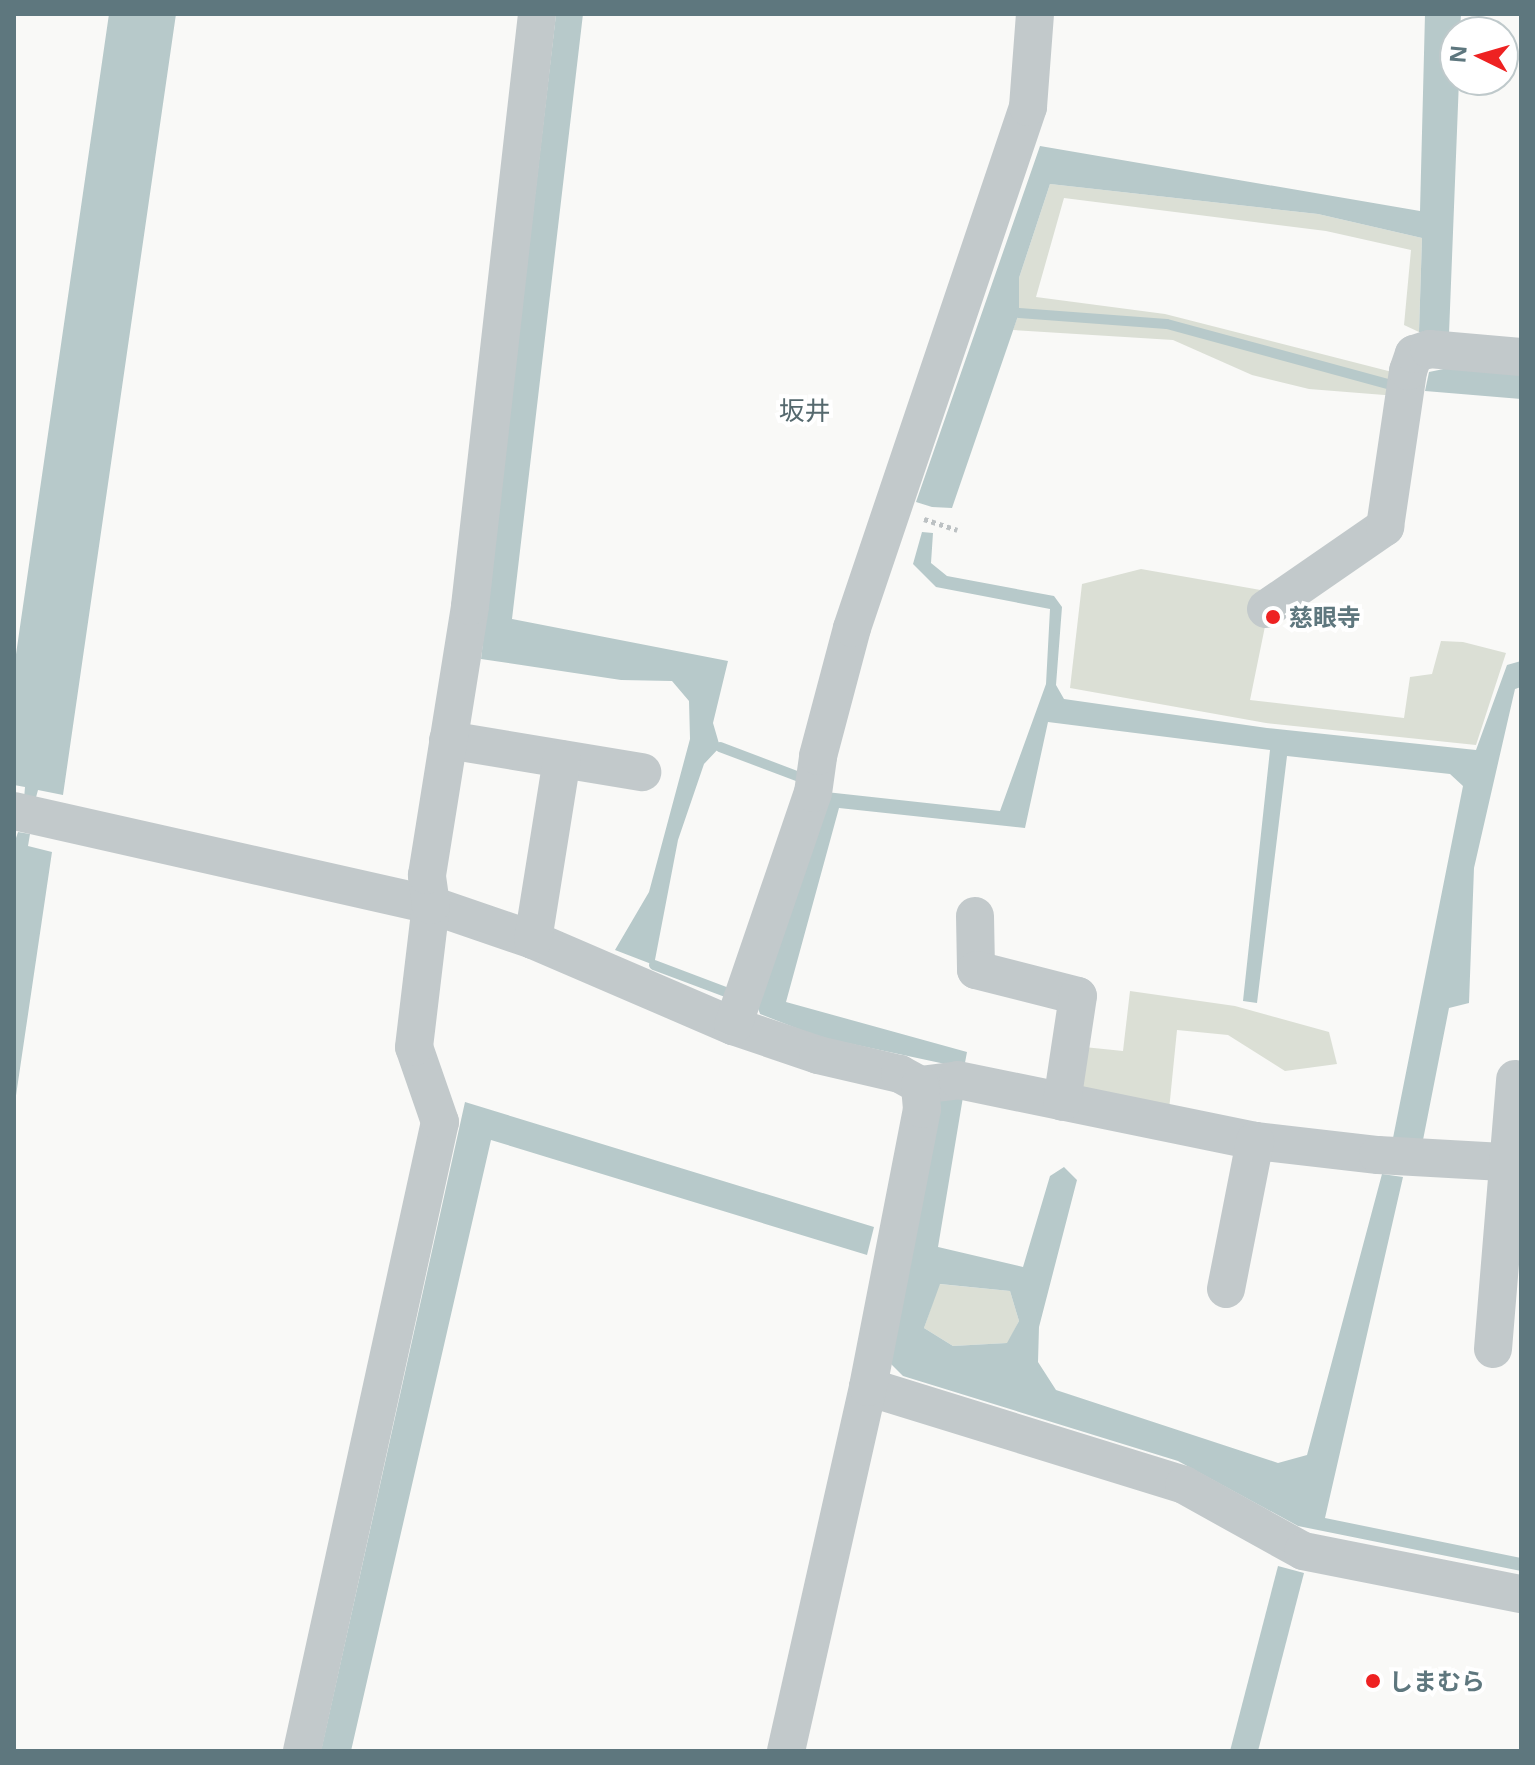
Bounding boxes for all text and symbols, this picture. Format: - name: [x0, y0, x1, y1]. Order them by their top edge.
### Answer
- north arrow: [1439, 16, 1519, 96]
- text: N: [1441, 44, 1473, 64]
- district label: 坂井: [779, 395, 831, 427]
- place label: 慈眼寺: [1289, 603, 1361, 631]
- marker: 慈眼寺: [1264, 608, 1282, 626]
- place label: しまむら: [1389, 1667, 1485, 1695]
- marker: しまむら: [1364, 1672, 1382, 1690]

